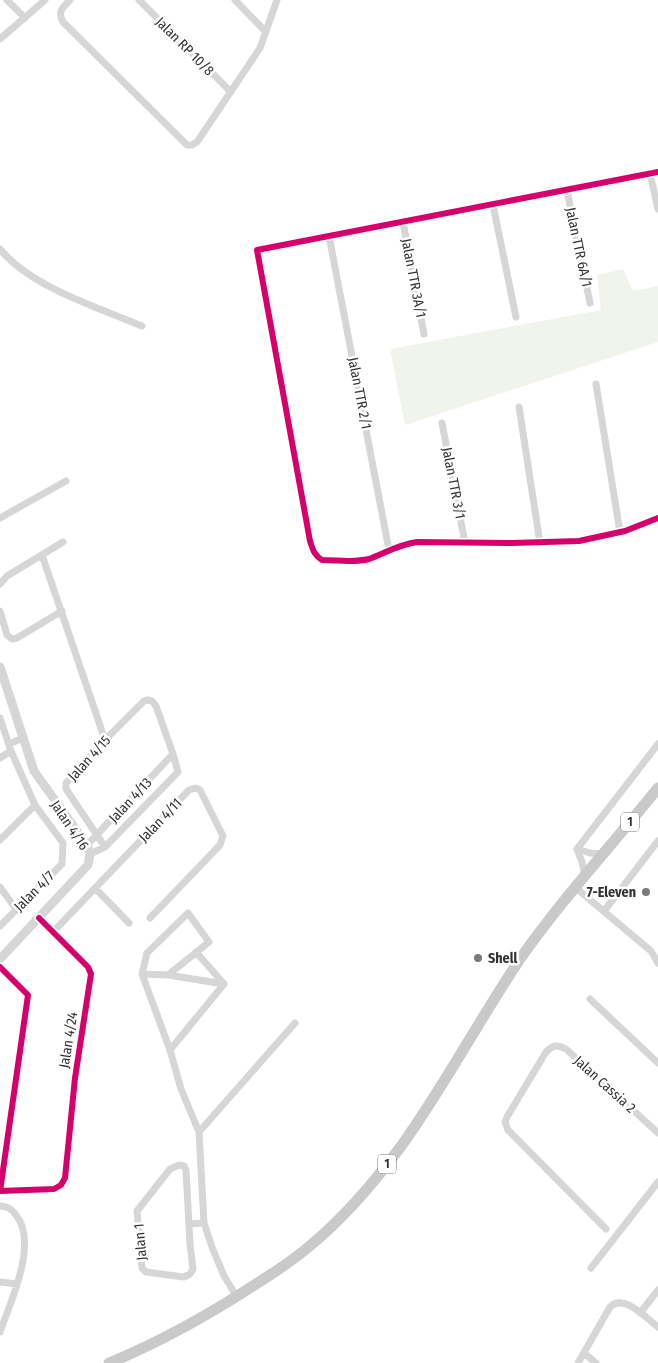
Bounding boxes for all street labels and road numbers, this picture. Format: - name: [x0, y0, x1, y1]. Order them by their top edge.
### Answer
- street label: Jalan RP 10/8: [152, 14, 217, 79]
- street label: Jalan TTR 6A/1: [562, 206, 595, 289]
- street label: Jalan TTR 3A/1: [397, 237, 430, 319]
- street label: Jalan TTR 2/1: [344, 356, 375, 431]
- street label: Jalan TTR 3/1: [438, 446, 469, 520]
- street label: Jalan 4/15: [64, 732, 114, 785]
- street label: Jalan 4/13: [105, 774, 156, 827]
- street label: Jalan 4/11: [135, 795, 185, 846]
- street label: Jalan 4/16: [47, 797, 92, 853]
- road number: 1: [621, 812, 639, 832]
- street label: Jalan 4/7: [11, 867, 58, 915]
- street label: Jalan 4/24: [56, 1010, 81, 1069]
- street label: Jalan Cassia 2: [570, 1052, 639, 1116]
- road number: 1: [378, 1154, 396, 1174]
- street label: Jalan 1: [130, 1223, 151, 1261]

